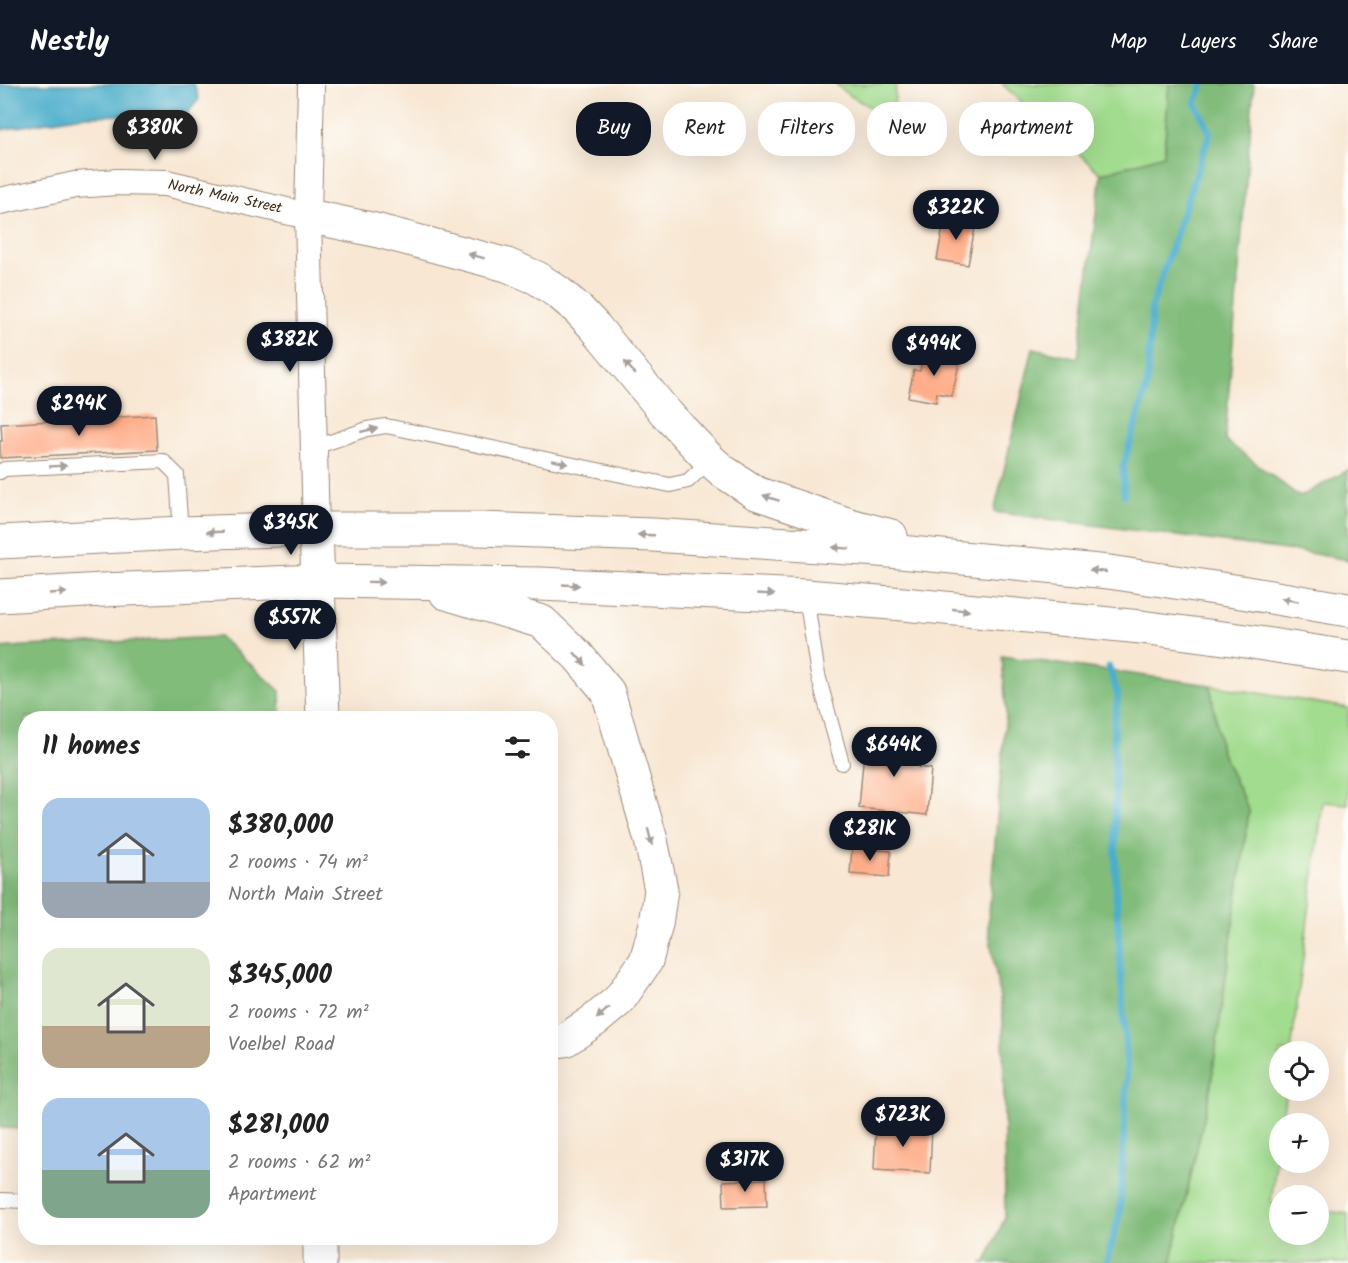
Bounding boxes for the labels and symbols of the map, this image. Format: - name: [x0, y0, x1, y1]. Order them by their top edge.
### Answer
- pin: $380K: [113, 110, 197, 161]
- street label: North Main Street: [166, 173, 285, 221]
- pin: $322K: [914, 190, 998, 241]
- one-way arrow: [467, 251, 485, 261]
- pin: $382K: [248, 322, 332, 373]
- pin: $494K: [892, 326, 976, 377]
- one-way arrow: [623, 360, 636, 376]
- pin: $294K: [37, 386, 121, 437]
- one-way arrow: [360, 424, 378, 434]
- one-way arrow: [551, 458, 570, 467]
- one-way arrow: [48, 462, 67, 471]
- one-way arrow: [762, 493, 780, 503]
- pin: $345K: [249, 505, 333, 556]
- one-way arrow: [206, 528, 225, 537]
- one-way arrow: [637, 530, 656, 539]
- one-way arrow: [831, 543, 850, 552]
- one-way arrow: [1088, 566, 1107, 576]
- one-way arrow: [367, 578, 386, 587]
- one-way arrow: [562, 581, 581, 590]
- one-way arrow: [49, 588, 68, 597]
- one-way arrow: [757, 590, 776, 599]
- one-way arrow: [1281, 595, 1300, 604]
- pin: $557K: [253, 600, 337, 651]
- one-way arrow: [951, 605, 970, 615]
- one-way arrow: [573, 651, 586, 666]
- pin: $644K: [852, 727, 936, 778]
- pin: $281K: [828, 811, 912, 862]
- one-way arrow: [646, 828, 655, 846]
- one-way arrow: [595, 1007, 611, 1020]
- pin: $723K: [861, 1097, 945, 1148]
- pin: $317K: [703, 1142, 787, 1193]

